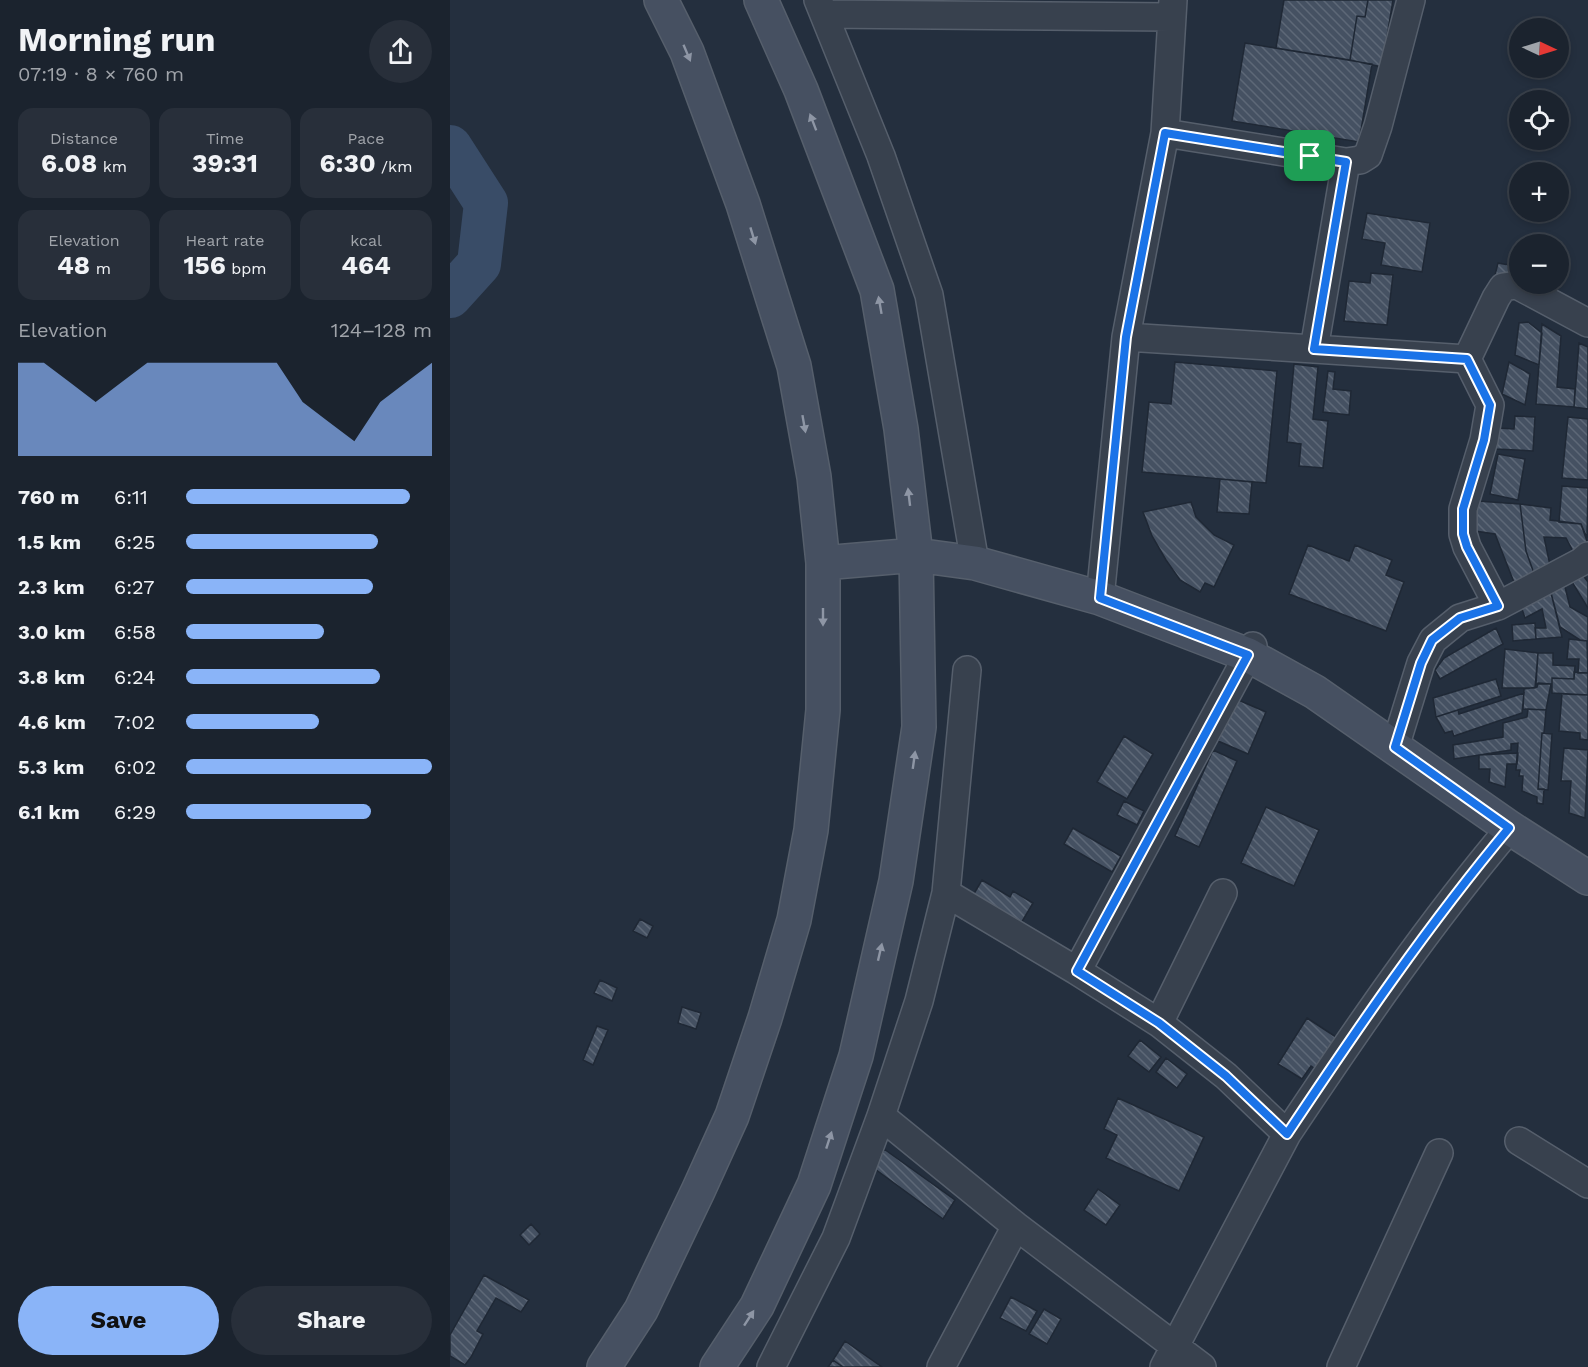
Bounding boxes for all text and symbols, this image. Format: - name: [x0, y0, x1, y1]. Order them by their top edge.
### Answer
- north arrow: [1509, 18, 1569, 78]
- map controls: [1509, 18, 1569, 294]
- text: Morning run: [18, 20, 215, 59]
- button: share: [369, 20, 432, 83]
- one-way arrow: [682, 44, 692, 62]
- text: 07:19 · 8 × 760 m: [18, 62, 184, 86]
- button: locate: [1509, 90, 1569, 150]
- one-way arrow: [808, 113, 817, 131]
- text: Distance: [50, 129, 118, 148]
- text: Time: [206, 129, 244, 148]
- text: Pace: [347, 129, 385, 148]
- pin: [1284, 130, 1335, 181]
- icon: arrive: [1293, 139, 1326, 172]
- text: 6.08: [41, 148, 97, 178]
- text: 39:31: [192, 148, 258, 178]
- text: 6:30: [320, 148, 376, 178]
- text: km: [97, 157, 127, 176]
- text: /km: [376, 157, 412, 176]
- button: +: [1509, 162, 1569, 222]
- one-way arrow: [749, 227, 758, 245]
- text: Elevation: [48, 231, 120, 250]
- text: Heart rate: [185, 231, 265, 250]
- text: kcal: [350, 231, 382, 250]
- button: −: [1509, 234, 1569, 294]
- text: 48: [57, 250, 90, 280]
- text: 156: [183, 250, 226, 280]
- text: 464: [341, 250, 391, 280]
- text: m: [90, 259, 111, 278]
- text: bpm: [226, 259, 267, 278]
- one-way arrow: [875, 295, 884, 314]
- text: Elevation: [18, 318, 107, 342]
- text: 124–128 m: [331, 318, 432, 342]
- one-way arrow: [800, 414, 809, 433]
- text: 760 m: [18, 485, 79, 509]
- text: 6:11: [114, 485, 148, 509]
- one-way arrow: [904, 488, 914, 507]
- text: 1.5 km: [18, 530, 81, 554]
- text: 6:25: [114, 530, 155, 554]
- text: 2.3 km: [18, 575, 85, 599]
- text: 6:27: [114, 575, 155, 599]
- one-way arrow: [818, 608, 828, 627]
- text: 3.0 km: [18, 620, 85, 644]
- text: 6:58: [114, 620, 156, 644]
- text: 3.8 km: [18, 665, 85, 689]
- text: 6:24: [114, 665, 155, 689]
- text: 4.6 km: [18, 710, 86, 734]
- text: 7:02: [114, 710, 155, 734]
- one-way arrow: [909, 751, 918, 770]
- text: 5.3 km: [18, 755, 84, 779]
- text: 6:02: [114, 755, 156, 779]
- text: 6.1 km: [18, 800, 80, 824]
- text: 6:29: [114, 800, 156, 824]
- one-way arrow: [875, 943, 885, 962]
- one-way arrow: [824, 1131, 834, 1149]
- button: Save: [18, 1286, 219, 1355]
- button: Share: [231, 1286, 432, 1355]
- one-way arrow: [744, 1310, 755, 1326]

